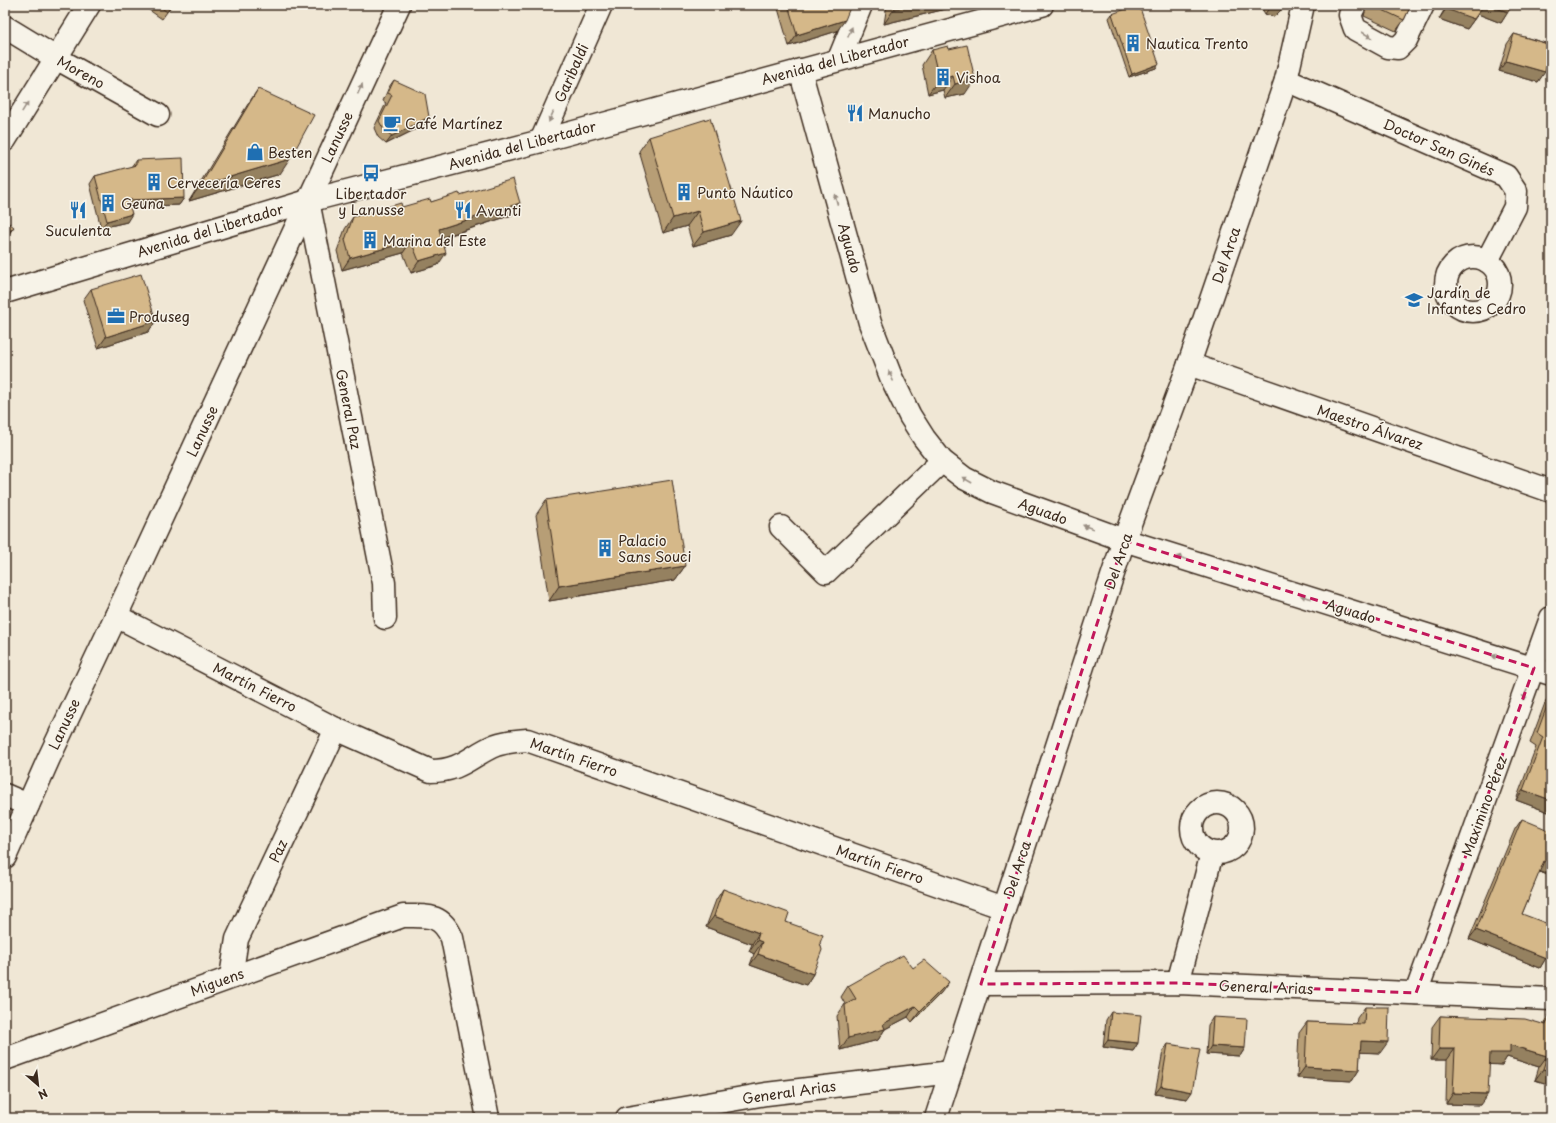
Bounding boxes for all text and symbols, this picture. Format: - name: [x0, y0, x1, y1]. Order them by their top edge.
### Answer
- one-way arrow: [847, 26, 853, 37]
- street label: Avenida del Libertador: [759, 30, 912, 90]
- one-way arrow: [1361, 32, 1373, 39]
- building icon: Nautica Trento: [1123, 33, 1143, 53]
- place label: Nautica Trento: [1146, 33, 1249, 54]
- street label: Garibaldi: [549, 40, 593, 106]
- street label: Moreno: [53, 50, 109, 94]
- building icon: Vishoa: [933, 67, 953, 87]
- place label: Vishoa: [956, 67, 1001, 88]
- one-way arrow: [357, 83, 363, 95]
- one-way arrow: [22, 101, 29, 113]
- restaurant icon: Manucho: [845, 103, 865, 123]
- place label: Manucho: [868, 103, 931, 124]
- street label: Lanusse: [316, 108, 358, 166]
- one-way arrow: [548, 112, 554, 123]
- cafe icon: Café Martínez: [382, 113, 402, 133]
- place label: Café Martínez: [405, 113, 503, 134]
- street label: Doctor San Ginés: [1380, 113, 1498, 181]
- street label: Avenida del Libertador: [446, 115, 599, 175]
- shop icon: Besten: [245, 142, 265, 162]
- place label: Besten: [268, 142, 313, 163]
- bus stop icon: Libertador y Lanusse: [361, 163, 381, 183]
- building icon: Cervecería Ceres: [144, 172, 164, 192]
- place label: Cervecería Ceres: [167, 172, 281, 193]
- building icon: Punto Náutico: [674, 182, 694, 202]
- place label: Punto Náutico: [697, 182, 794, 203]
- place label: Libertador y Lanusse: [336, 183, 407, 220]
- building icon: Geuna: [98, 193, 118, 213]
- place label: Geuna: [121, 193, 165, 214]
- one-way arrow: [833, 193, 839, 205]
- street label: Avenida del Libertador: [134, 198, 286, 262]
- restaurant icon: Suculenta: [68, 200, 88, 220]
- restaurant icon: Avanti: [453, 200, 473, 220]
- place label: Avanti: [476, 200, 522, 221]
- place label: Suculenta: [45, 220, 111, 241]
- street label: Aguado: [833, 221, 867, 276]
- street label: Del Arca: [1207, 224, 1246, 286]
- building icon: Marina del Este: [360, 230, 380, 250]
- place label: Marina del Este: [383, 230, 487, 251]
- place label: Jardín de Infantes Cedro: [1427, 282, 1526, 319]
- school or university icon: Jardín de Infantes Cedro: [1404, 290, 1424, 310]
- office icon: Produseg: [106, 306, 126, 326]
- place label: Produseg: [129, 306, 190, 327]
- street label: General Paz: [331, 367, 367, 451]
- one-way arrow: [888, 370, 894, 382]
- street label: Maestro Álvarez: [1314, 399, 1426, 455]
- street label: Lanusse: [181, 402, 223, 460]
- one-way arrow: [961, 476, 973, 483]
- street label: Aguado: [1015, 492, 1071, 530]
- one-way arrow: [1081, 524, 1093, 530]
- place label: Palacio Sans Souci: [618, 530, 691, 567]
- street label: Del Arca: [1099, 530, 1138, 592]
- building icon: Palacio Sans Souci: [595, 538, 615, 558]
- one-way arrow: [1176, 555, 1188, 561]
- one-way arrow: [1300, 594, 1312, 600]
- street label: Aguado: [1324, 594, 1379, 629]
- one-way arrow: [1491, 654, 1503, 660]
- street label: Martín Fierro: [210, 657, 301, 717]
- one-way arrow: [1521, 689, 1527, 701]
- street label: Lanusse: [43, 695, 85, 753]
- street label: Martín Fierro: [527, 732, 621, 782]
- street label: Maximino Pérez: [1456, 752, 1512, 859]
- street label: Paz: [264, 836, 293, 866]
- street label: Del Arca: [998, 838, 1036, 900]
- street label: Martín Fierro: [833, 839, 927, 889]
- one-way arrow: [1458, 864, 1464, 876]
- street label: Miguens: [187, 963, 247, 1001]
- street label: General Arias: [1218, 975, 1314, 999]
- north arrow: [18, 1065, 58, 1105]
- street label: General Arias: [741, 1075, 837, 1109]
- text: N: [35, 1085, 51, 1104]

